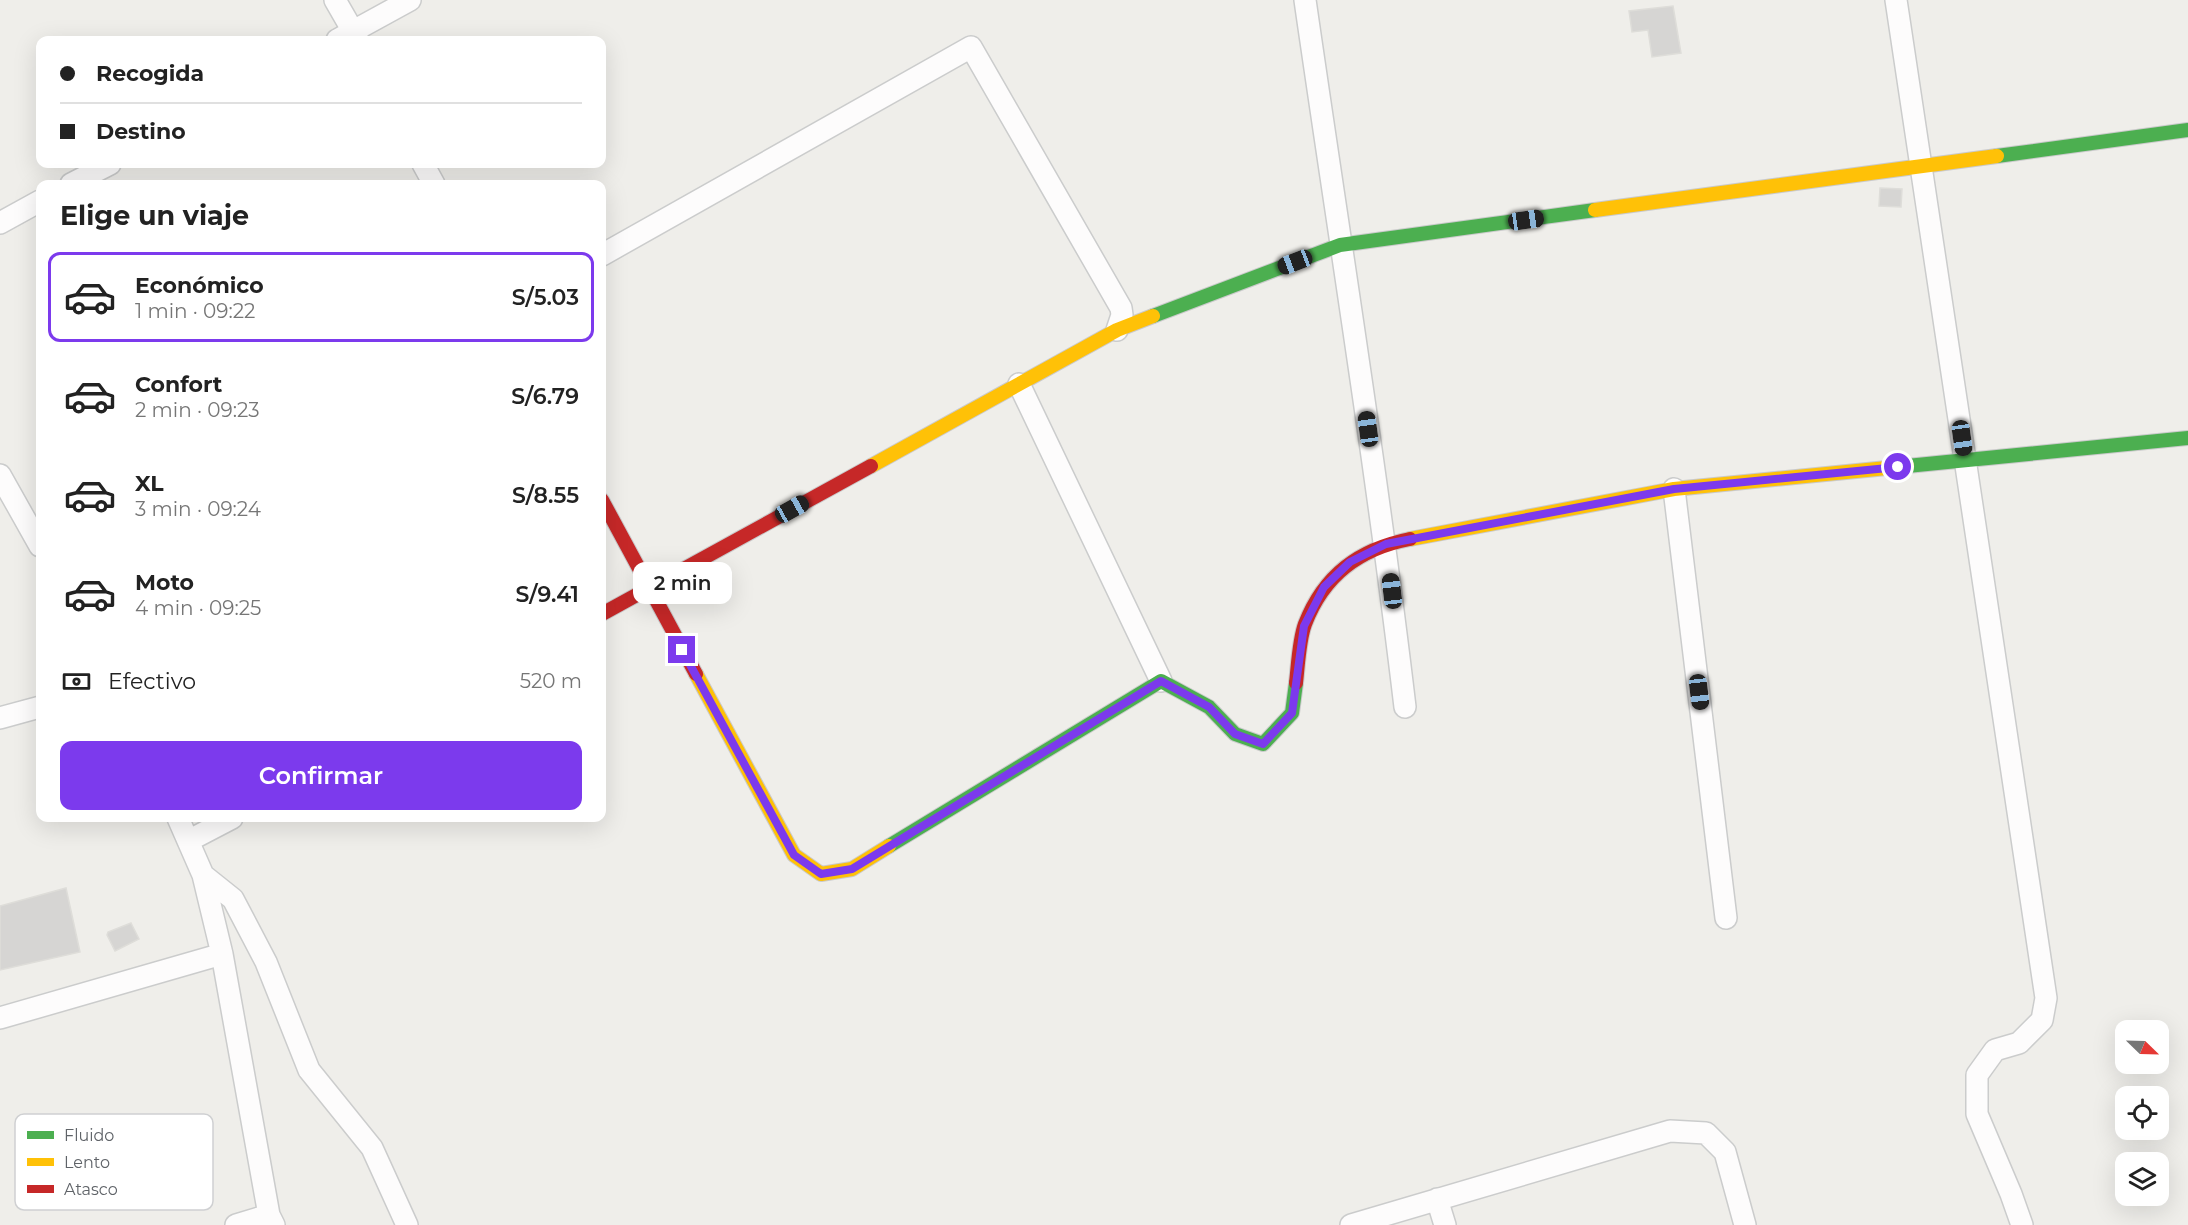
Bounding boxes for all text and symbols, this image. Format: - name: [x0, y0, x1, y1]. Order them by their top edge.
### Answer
- text: Recogida: [96, 60, 204, 87]
- text: Destino: [96, 118, 186, 145]
- text: Elige un viaje: [60, 199, 249, 232]
- car: [1507, 209, 1545, 231]
- car: [1275, 247, 1315, 277]
- icon: car: [63, 270, 117, 324]
- text: Económico: [135, 272, 264, 299]
- text: S/5.03: [512, 284, 579, 311]
- text: 1 min · 09:22: [135, 299, 255, 323]
- icon: car: [63, 369, 117, 423]
- text: Confort: [135, 371, 222, 398]
- text: S/6.79: [511, 383, 579, 410]
- text: 2 min · 09:23: [135, 398, 260, 422]
- car: [1357, 410, 1379, 448]
- car: [1951, 419, 1973, 457]
- route start: [1884, 453, 1911, 480]
- icon: car: [63, 468, 117, 522]
- text: XL: [135, 470, 164, 497]
- text: S/8.55: [512, 482, 579, 509]
- car: [772, 492, 812, 526]
- text: 3 min · 09:24: [135, 497, 261, 521]
- callout: 2 min: [632, 563, 732, 605]
- icon: car: [63, 567, 117, 621]
- text: Moto: [135, 569, 194, 596]
- text: 2 min: [654, 571, 711, 595]
- car: [1381, 572, 1403, 610]
- text: S/9.41: [515, 581, 579, 608]
- text: 4 min · 09:25: [135, 596, 261, 620]
- route end: [668, 636, 695, 663]
- icon: cash: [60, 665, 93, 698]
- text: Efectivo: [108, 668, 196, 695]
- text: 520 m: [520, 669, 582, 693]
- car: [1688, 673, 1710, 711]
- button: Confirmar: [60, 741, 582, 810]
- north arrow: [2115, 1020, 2169, 1074]
- map controls: [2115, 1020, 2169, 1206]
- button: locate: [2115, 1086, 2169, 1140]
- legend: [15, 1114, 213, 1210]
- text: Fluido: [64, 1126, 114, 1145]
- button: layers: [2115, 1152, 2169, 1206]
- text: Lento: [64, 1153, 110, 1172]
- text: Atasco: [64, 1180, 118, 1199]

